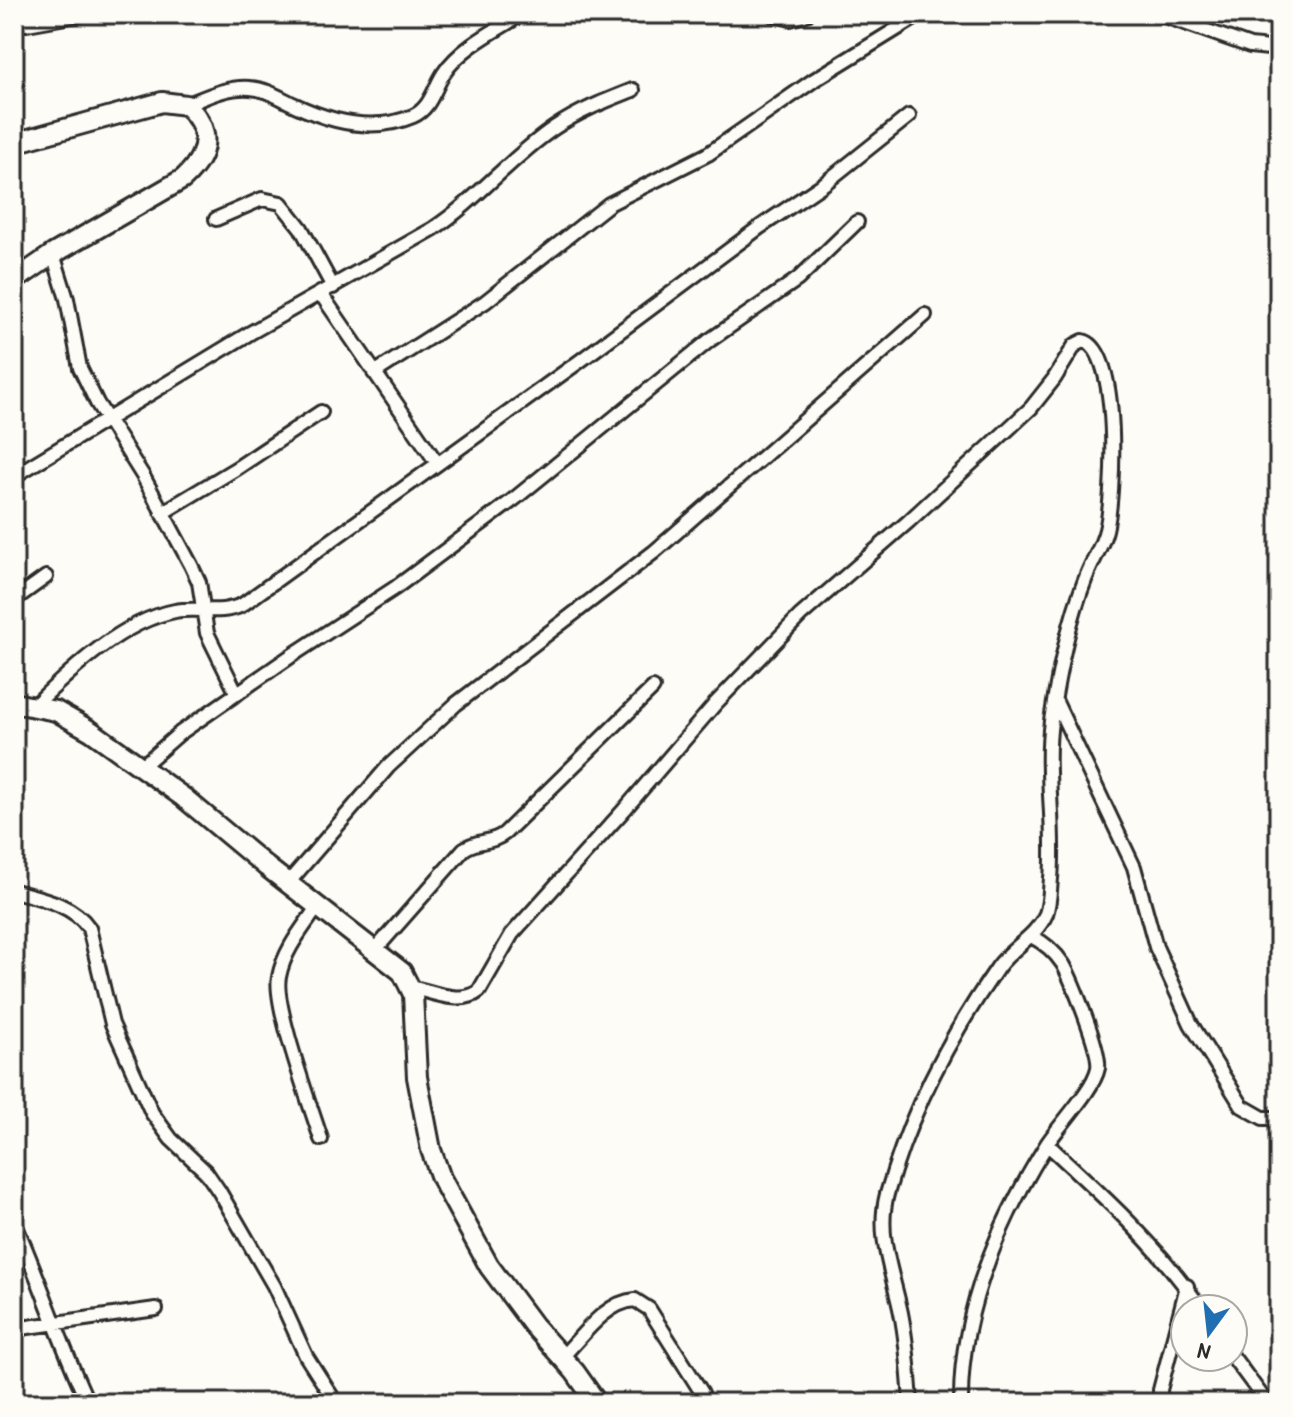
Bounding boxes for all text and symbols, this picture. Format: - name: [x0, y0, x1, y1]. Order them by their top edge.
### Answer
- north arrow: [1169, 1293, 1249, 1373]
- text: N: [1194, 1336, 1213, 1368]

